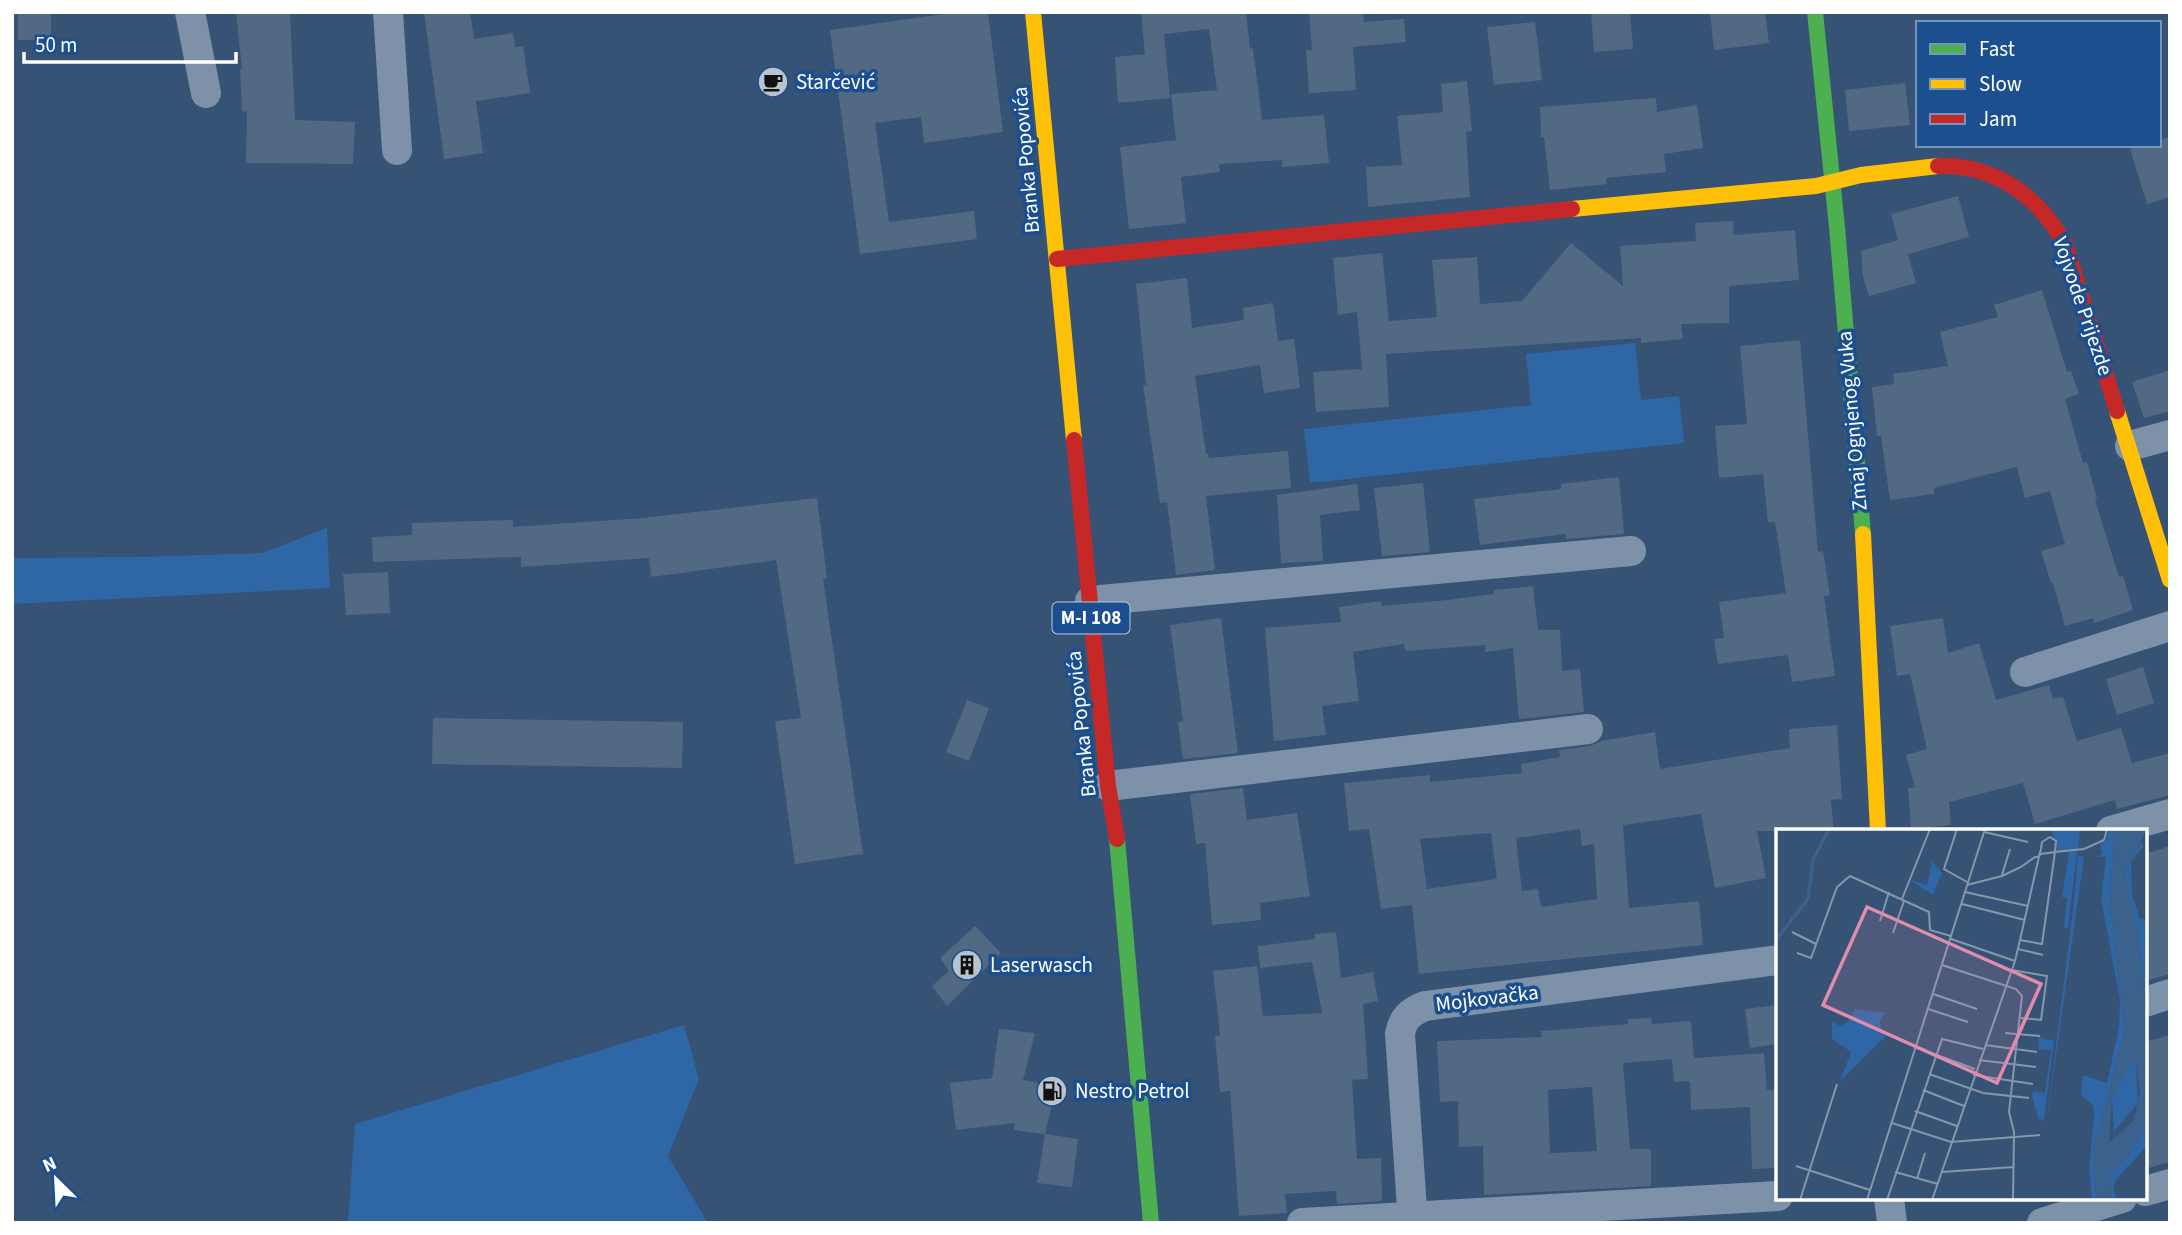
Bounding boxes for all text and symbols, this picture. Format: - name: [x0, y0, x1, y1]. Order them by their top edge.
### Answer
- scale bar: [24, 21, 236, 65]
- legend: [1916, 21, 2161, 147]
- text: 50 m: [35, 30, 77, 60]
- text: Fast: [1979, 34, 2015, 64]
- cafe icon: Starčević: [756, 65, 790, 99]
- place label: Starčević: [796, 67, 876, 97]
- text: Slow: [1979, 69, 2022, 99]
- street label: Branka Popovića: [1005, 86, 1047, 234]
- text: Jam: [1979, 104, 2017, 134]
- street label: Vojvode Prijezde: [2045, 232, 2121, 380]
- street label: Zmaj Ognjenog Vuka: [1829, 330, 1875, 512]
- road number: M-I 108: [1052, 603, 1130, 634]
- street label: Branka Popovića: [1058, 649, 1104, 799]
- inset map: [1776, 829, 2147, 1200]
- building icon: Laserwasch: [950, 948, 984, 982]
- place label: Laserwasch: [990, 950, 1093, 980]
- street label: Mojkovačka: [1434, 977, 1540, 1019]
- fuel station icon: Nestro Petrol: [1035, 1074, 1069, 1108]
- place label: Nestro Petrol: [1075, 1076, 1190, 1106]
- north arrow: [21, 1144, 91, 1214]
- text: N: [38, 1150, 61, 1180]

